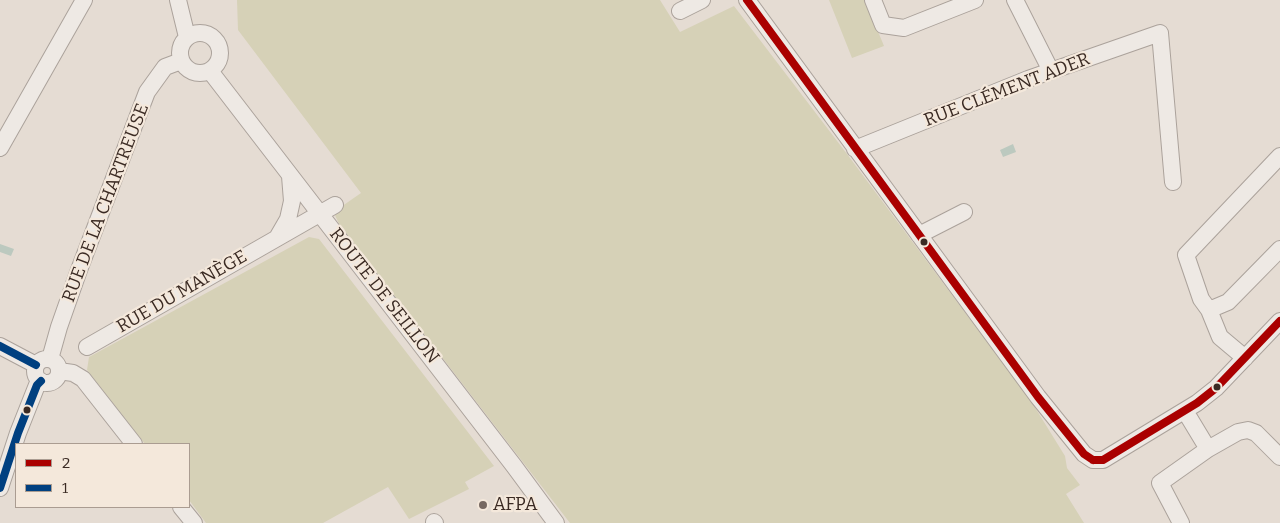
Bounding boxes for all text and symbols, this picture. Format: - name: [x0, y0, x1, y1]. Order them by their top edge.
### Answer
- street label: RUE CLÉMENT ADER: [921, 48, 1093, 132]
- street label: RUE DE LA CHARTREUSE: [58, 101, 154, 305]
- street label: ROUTE DE SEILLON: [324, 224, 444, 368]
- unlabelled marker: [919, 237, 929, 247]
- street label: RUE DU MANÈGE: [113, 246, 251, 338]
- unlabelled marker: [1212, 382, 1222, 392]
- unlabelled marker: [22, 405, 32, 415]
- legend: [15, 443, 190, 508]
- text: 2: [62, 454, 70, 472]
- text: 1: [62, 479, 68, 497]
- place label: AFPA: [493, 494, 537, 516]
- marker: AFPA: [477, 499, 489, 511]

